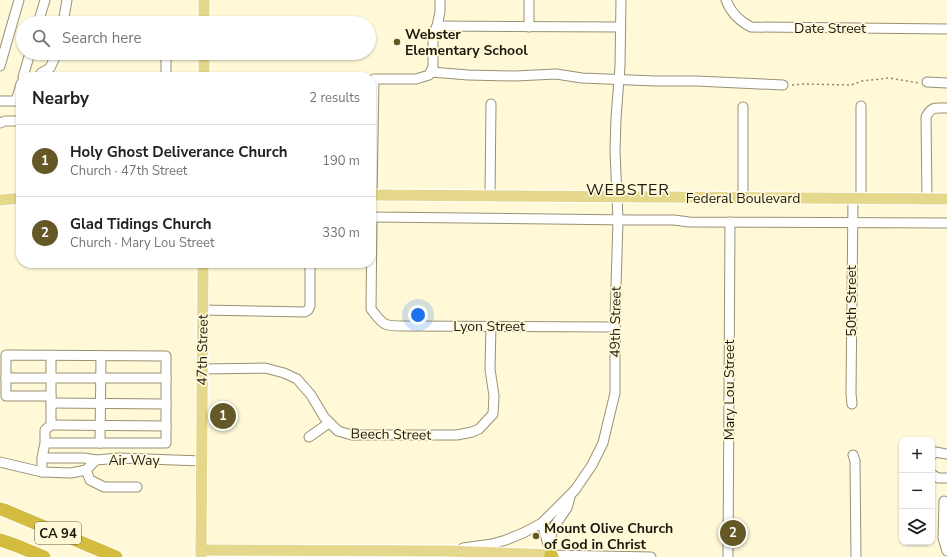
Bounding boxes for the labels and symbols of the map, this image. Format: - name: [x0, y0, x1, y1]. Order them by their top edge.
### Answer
- street label: Date Street: [794, 19, 866, 38]
- place label: Webster Elementary School: [405, 25, 528, 60]
- marker: Webster Elementary School: [392, 37, 402, 47]
- district label: WEBSTER: [586, 179, 670, 201]
- street label: Federal Boulevard: [686, 189, 800, 208]
- street label: 50th Street: [842, 265, 861, 337]
- street label: 49th Street: [605, 286, 626, 358]
- your location: [408, 305, 428, 325]
- street label: 47th Street: [192, 314, 213, 386]
- street label: Lyon Street: [453, 317, 525, 336]
- street label: Mary Lou Street: [720, 340, 739, 440]
- pin: 1: [210, 401, 236, 431]
- street label: Beech Street: [351, 424, 432, 445]
- street label: Air Way: [108, 451, 160, 470]
- pin: 2: [720, 518, 746, 548]
- place label: Mount Olive Church of God in Christ: [544, 519, 673, 554]
- road number: CA 94: [35, 522, 81, 544]
- marker: Mount Olive Church of God in Christ: [531, 531, 541, 541]

